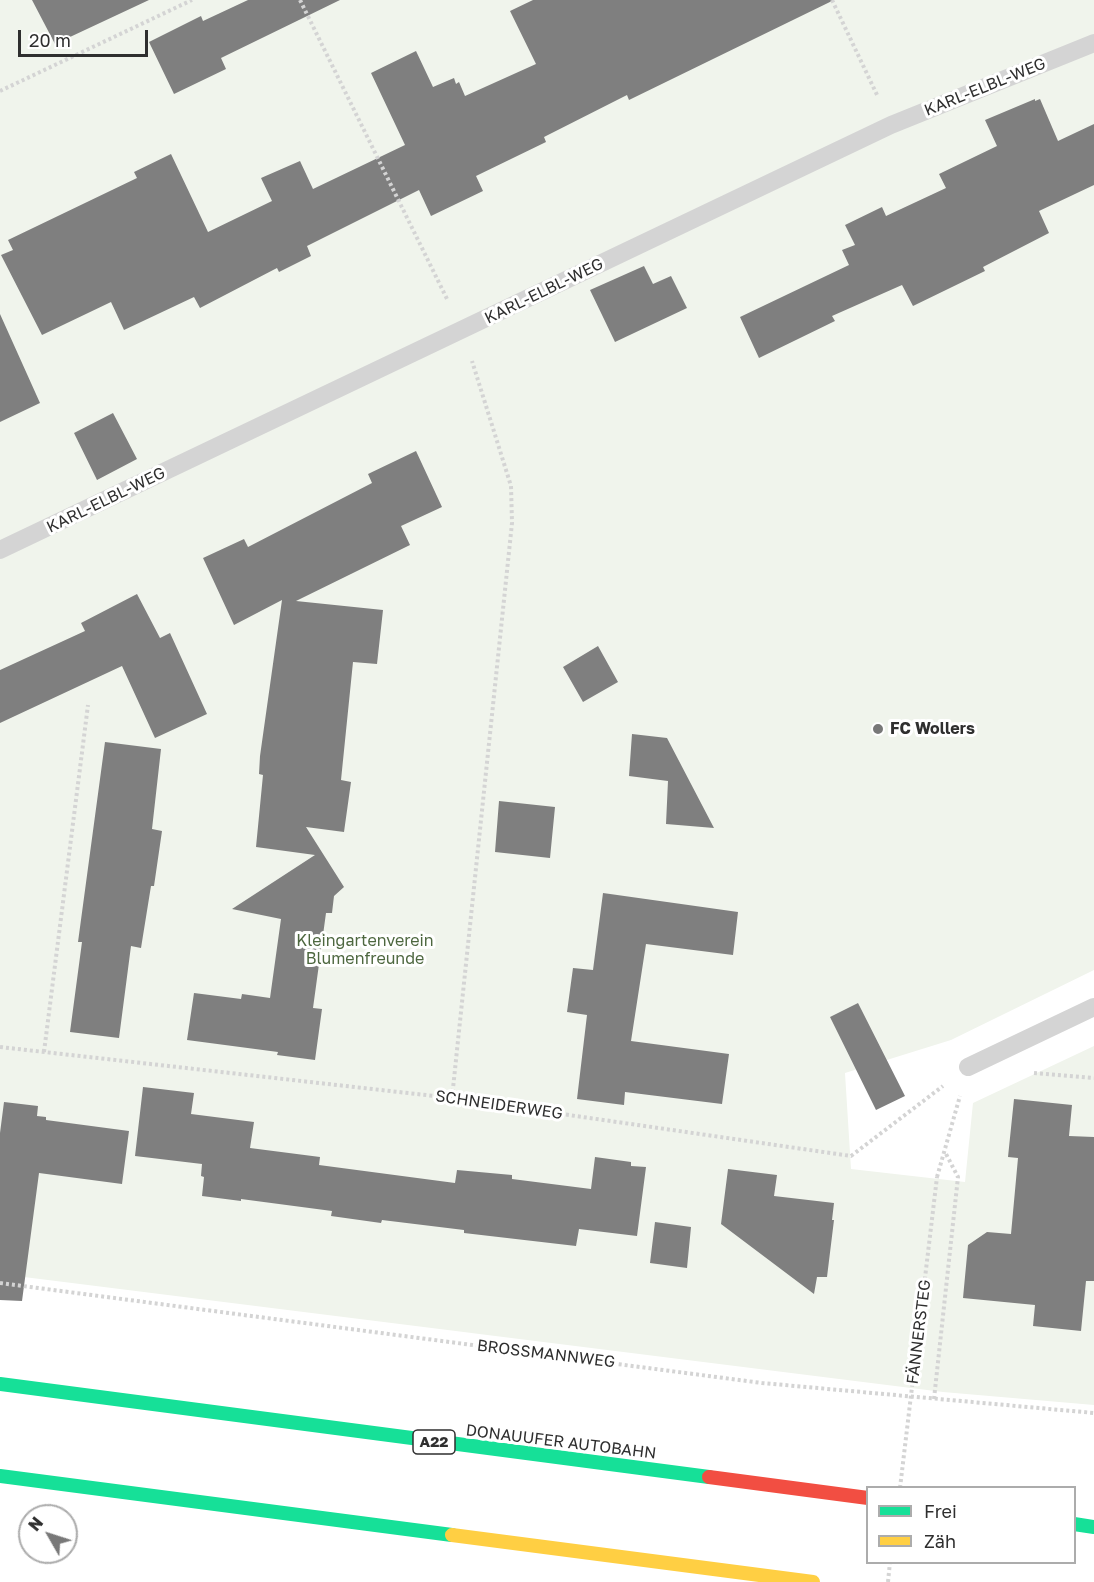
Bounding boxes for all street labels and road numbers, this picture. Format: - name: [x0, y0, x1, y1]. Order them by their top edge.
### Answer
- street label: KARL-ELBL-WEG: [921, 54, 1049, 120]
- street label: KARL-ELBL-WEG: [482, 254, 606, 328]
- street label: KARL-ELBL-WEG: [44, 463, 168, 537]
- street label: SCHNEIDERWEG: [434, 1087, 564, 1123]
- street label: FÄNNERSTEG: [903, 1279, 935, 1385]
- street label: BROSSMANNWEG: [476, 1336, 616, 1372]
- street label: DONAUUFER AUTOBAHN: [465, 1421, 657, 1463]
- road number: A22: [413, 1430, 455, 1454]

